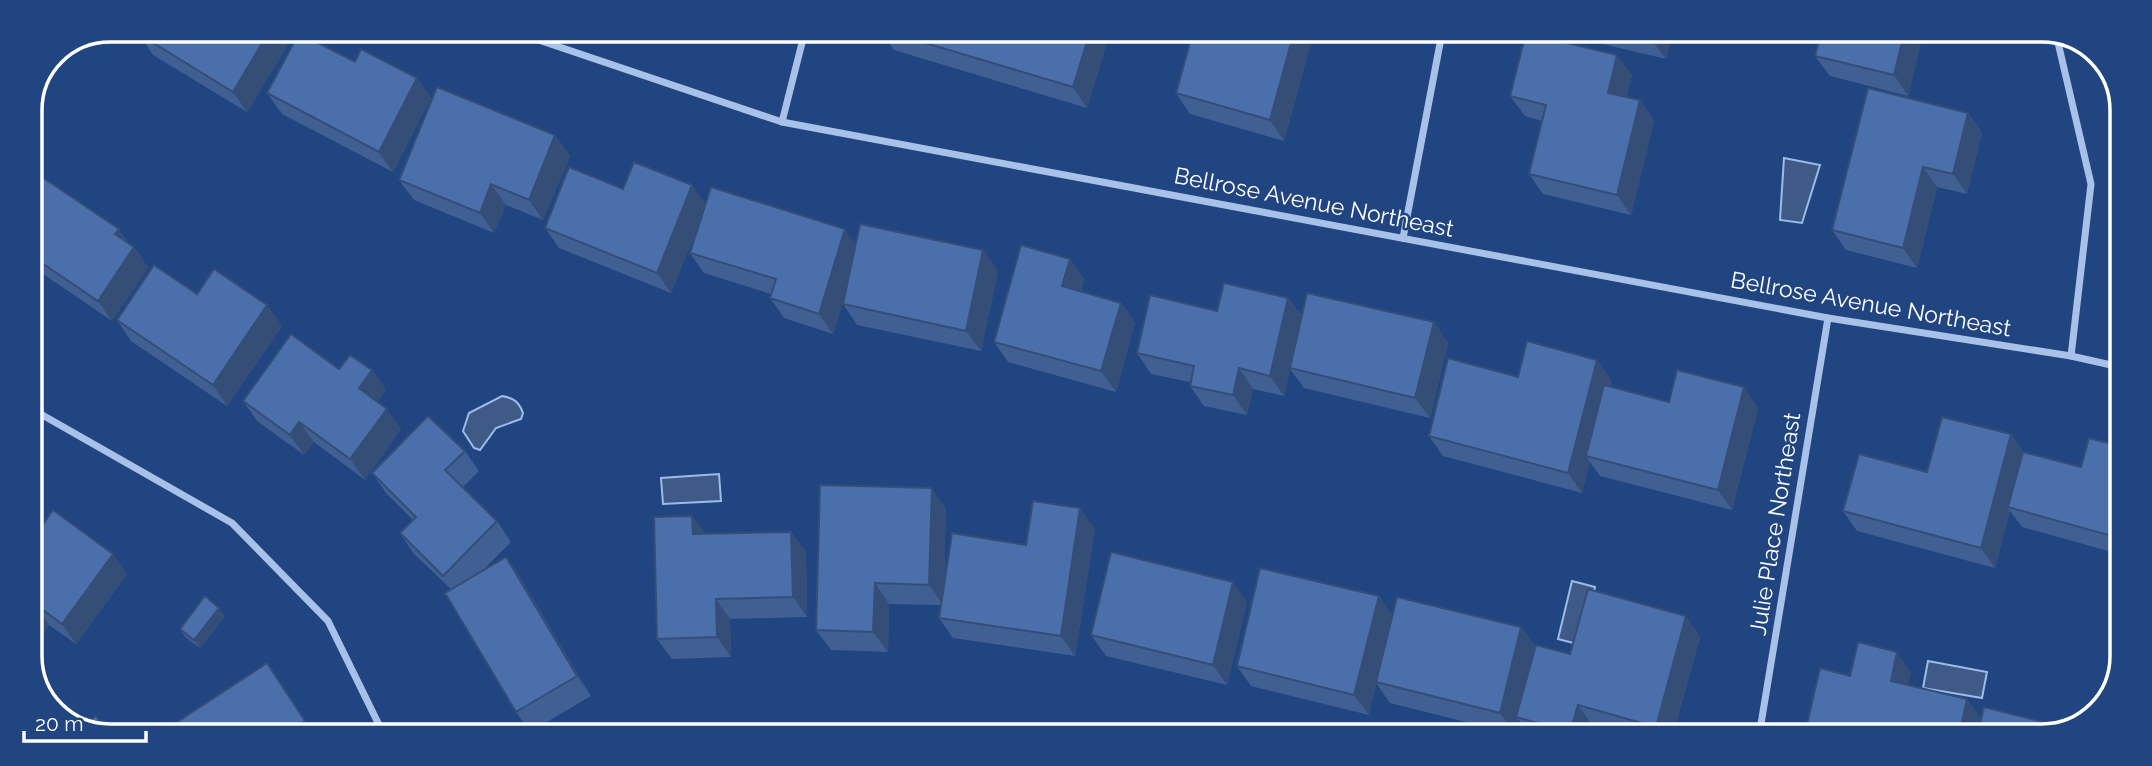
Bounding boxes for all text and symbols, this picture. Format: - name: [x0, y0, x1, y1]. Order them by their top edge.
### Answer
- street label: Bellrose Avenue Northeast: [1172, 161, 1457, 242]
- street label: Bellrose Avenue Northeast: [1729, 266, 2014, 342]
- street label: Julie Place Northeast: [1744, 410, 1806, 637]
- scale bar: [24, 700, 147, 744]
- text: 20 m: [35, 711, 83, 736]

